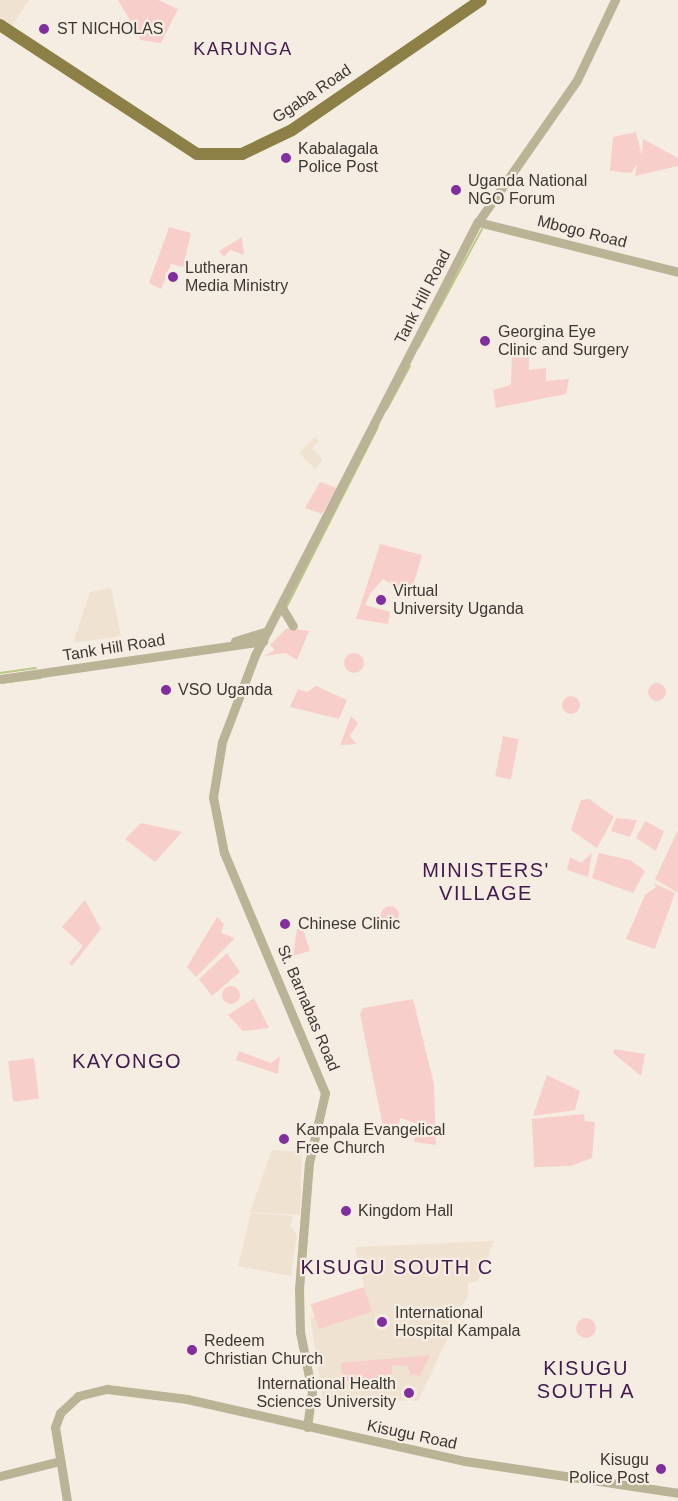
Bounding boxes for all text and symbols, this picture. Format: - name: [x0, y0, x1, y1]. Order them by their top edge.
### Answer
- place label: ST NICHOLAS: [57, 19, 164, 39]
- marker: ST NICHOLAS: [35, 20, 53, 38]
- district label: KARUNGA: [193, 38, 293, 60]
- street label: Ggaba Road: [269, 61, 355, 127]
- place label: Kabalagala Police Post: [298, 139, 378, 177]
- marker: Kabalagala Police Post: [279, 151, 293, 165]
- place label: Uganda National NGO Forum: [468, 171, 587, 209]
- marker: Uganda National NGO Forum: [449, 183, 463, 197]
- street label: Mbogo Road: [535, 212, 629, 252]
- street label: Tank Hill Road: [391, 247, 455, 347]
- place label: Lutheran Media Ministry: [185, 258, 288, 296]
- marker: Lutheran Media Ministry: [166, 270, 180, 284]
- place label: Georgina Eye Clinic and Surgery: [498, 322, 629, 360]
- marker: Georgina Eye Clinic and Surgery: [476, 332, 494, 350]
- place label: Virtual University Uganda: [393, 581, 524, 619]
- marker: Virtual University Uganda: [374, 593, 388, 607]
- street label: Tank Hill Road: [62, 630, 166, 666]
- place label: VSO Uganda: [178, 680, 272, 700]
- marker: VSO Uganda: [159, 683, 173, 697]
- district label: MINISTERS' VILLAGE: [422, 859, 550, 906]
- place label: Chinese Clinic: [298, 914, 400, 934]
- marker: Chinese Clinic: [276, 915, 294, 933]
- street label: St. Barnabas Road: [273, 942, 343, 1074]
- district label: KAYONGO: [72, 1049, 182, 1073]
- place label: Kampala Evangelical Free Church: [296, 1120, 445, 1158]
- marker: Kampala Evangelical Free Church: [277, 1132, 291, 1146]
- place label: Kingdom Hall: [358, 1201, 453, 1221]
- marker: Kingdom Hall: [339, 1204, 353, 1218]
- district label: KISUGU SOUTH C: [300, 1255, 494, 1279]
- place label: International Hospital Kampala: [395, 1303, 520, 1341]
- marker: International Hospital Kampala: [373, 1313, 391, 1331]
- place label: Redeem Christian Church: [204, 1331, 323, 1369]
- marker: Redeem Christian Church: [185, 1343, 199, 1357]
- district label: KISUGU SOUTH A: [536, 1357, 636, 1404]
- place label: International Health Sciences University: [256, 1374, 396, 1412]
- marker: International Health Sciences University: [400, 1384, 418, 1402]
- street label: Kisugu Road: [365, 1416, 459, 1454]
- place label: Kisugu Police Post: [569, 1450, 649, 1488]
- marker: Kisugu Police Post: [654, 1462, 668, 1476]

